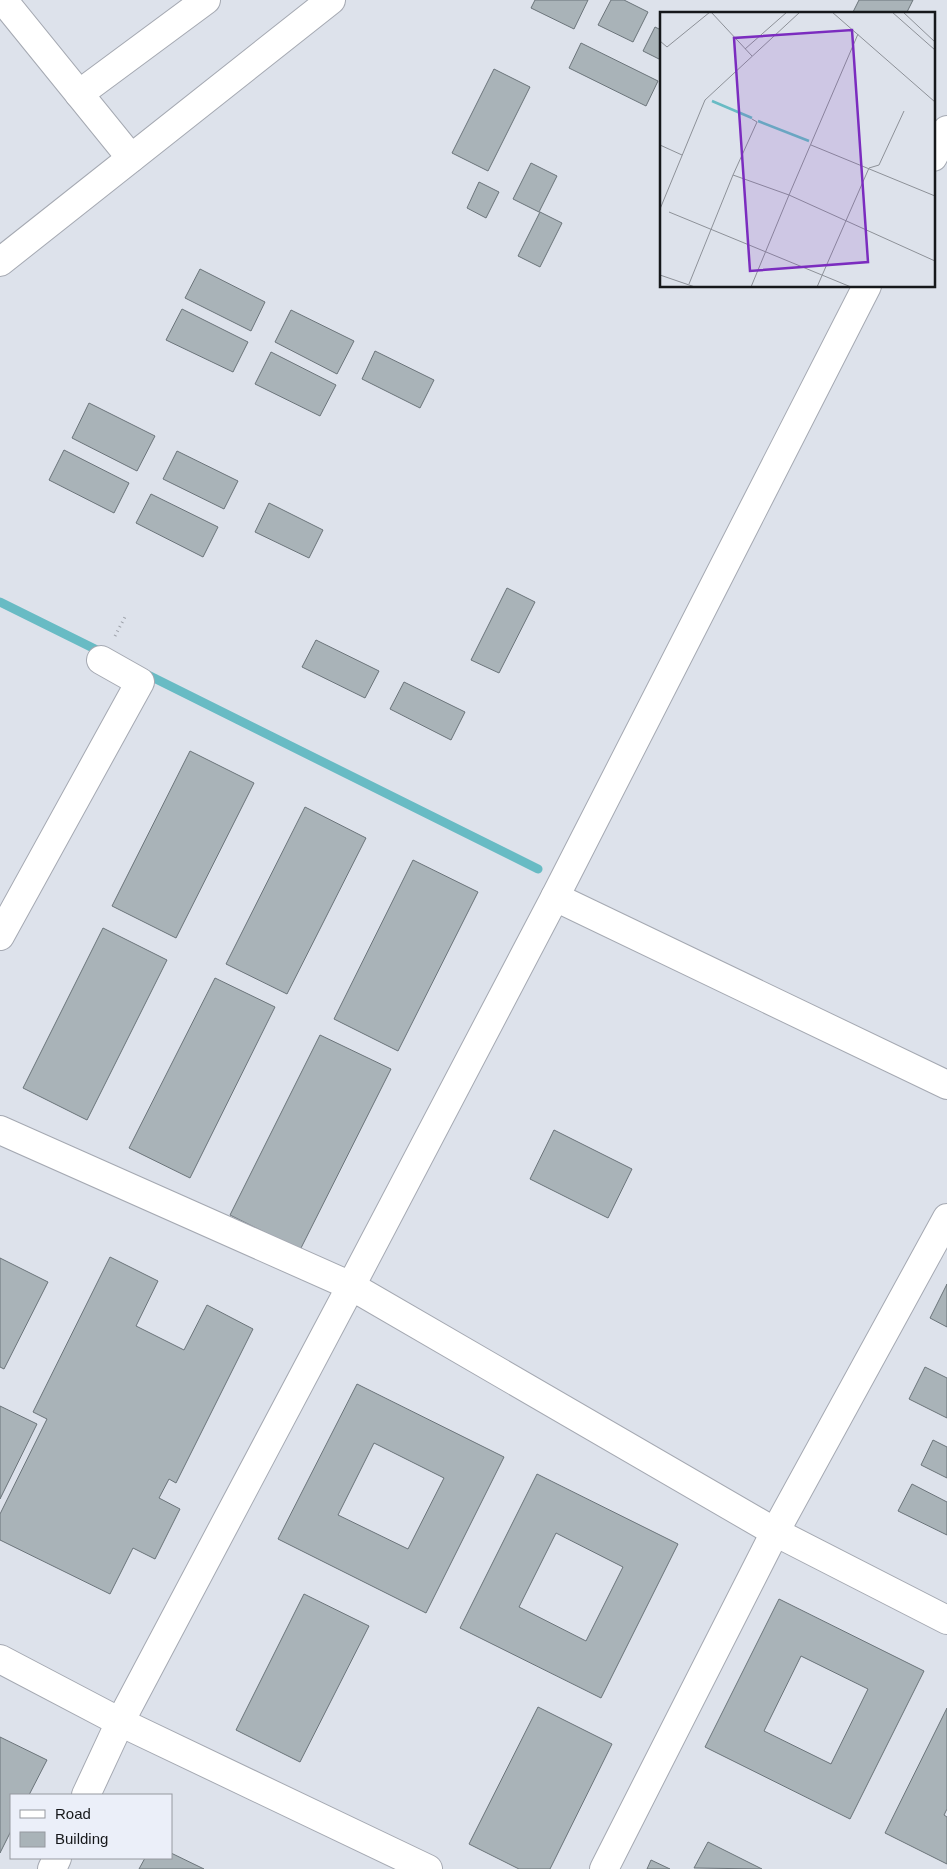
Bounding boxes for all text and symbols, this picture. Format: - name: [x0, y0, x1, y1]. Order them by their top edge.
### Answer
- inset map: [660, 12, 934, 288]
- legend: [10, 1794, 172, 1859]
- text: Road: [55, 1805, 91, 1822]
- text: Building: [55, 1830, 108, 1847]

